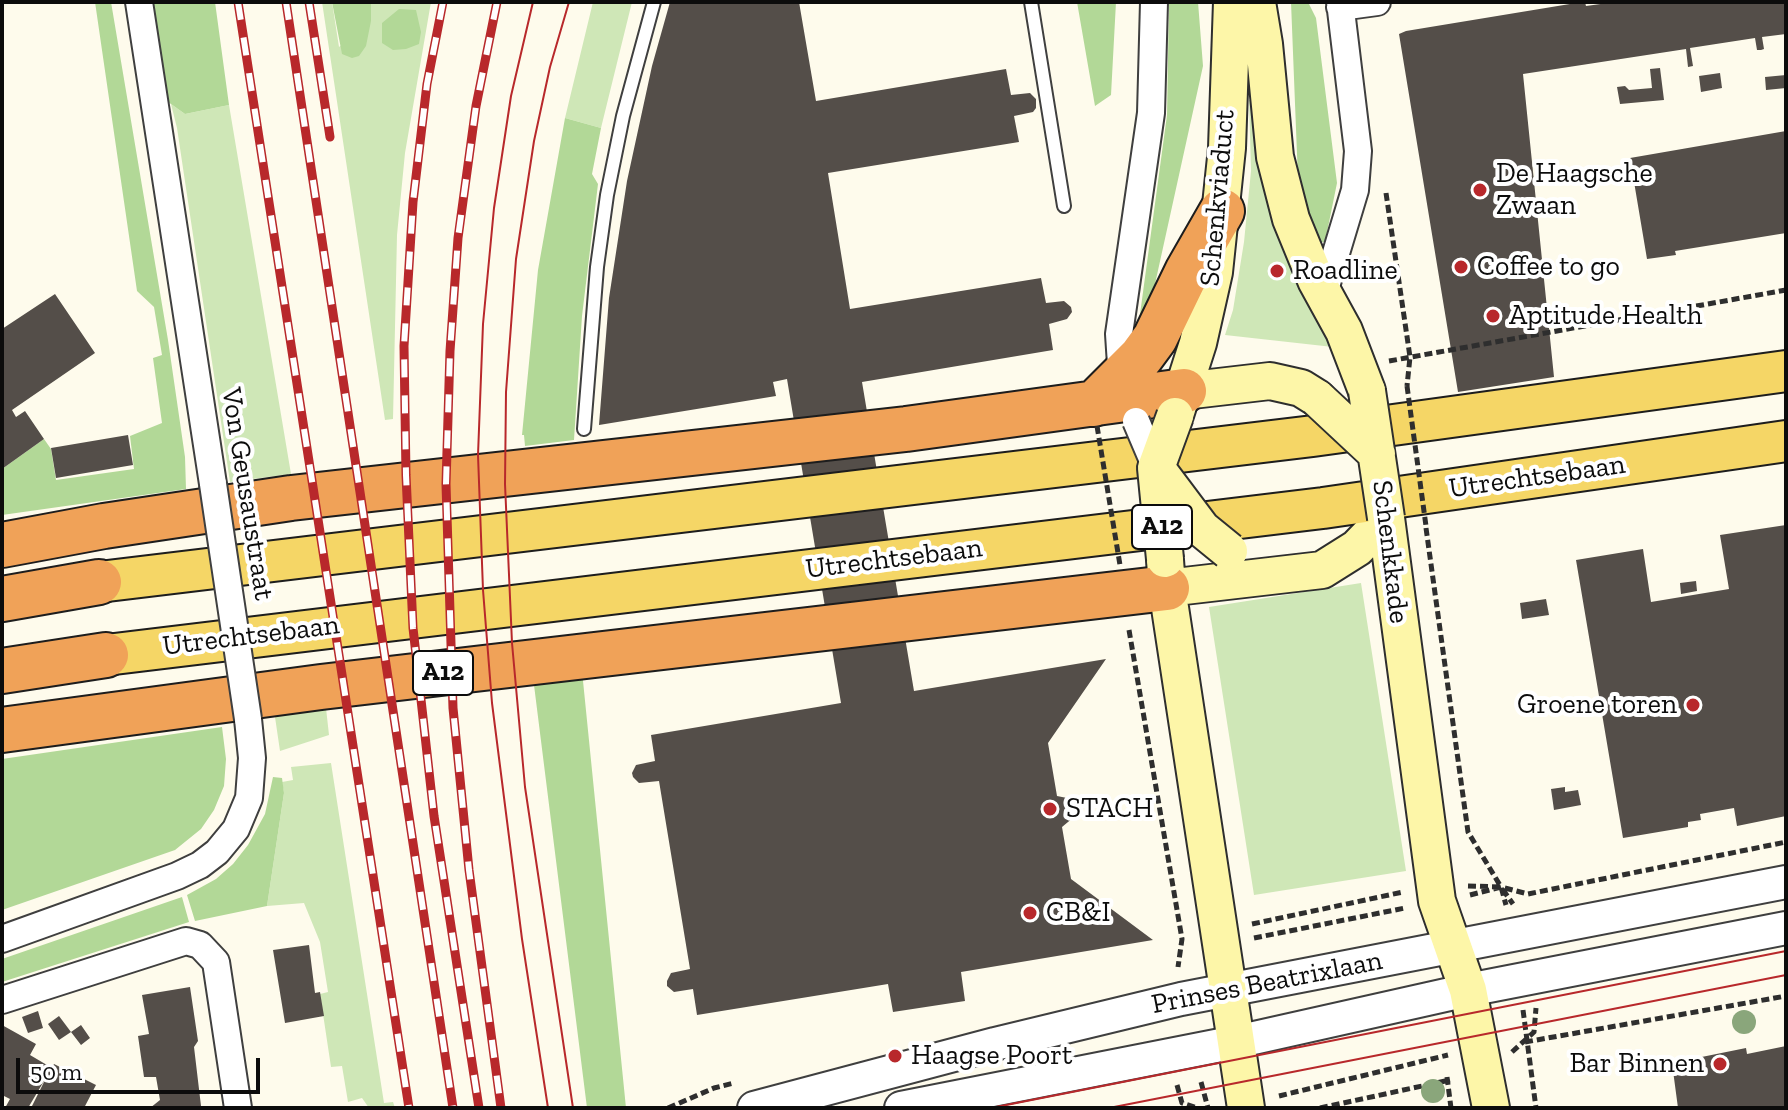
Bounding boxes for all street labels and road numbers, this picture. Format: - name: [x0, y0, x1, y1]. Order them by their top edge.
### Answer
- street label: Schenkviaduct: [1194, 108, 1242, 288]
- street label: Von Geusaustraat: [214, 385, 280, 603]
- street label: Utrechtsebaan: [1447, 448, 1627, 506]
- street label: Schenkkade: [1365, 479, 1415, 625]
- road number: A12: [1132, 505, 1192, 549]
- street label: Utrechtsebaan: [804, 532, 984, 586]
- street label: Utrechtsebaan: [161, 609, 341, 663]
- road number: A12: [413, 651, 473, 695]
- street label: Prinses Beatrixlaan: [1149, 944, 1385, 1022]

